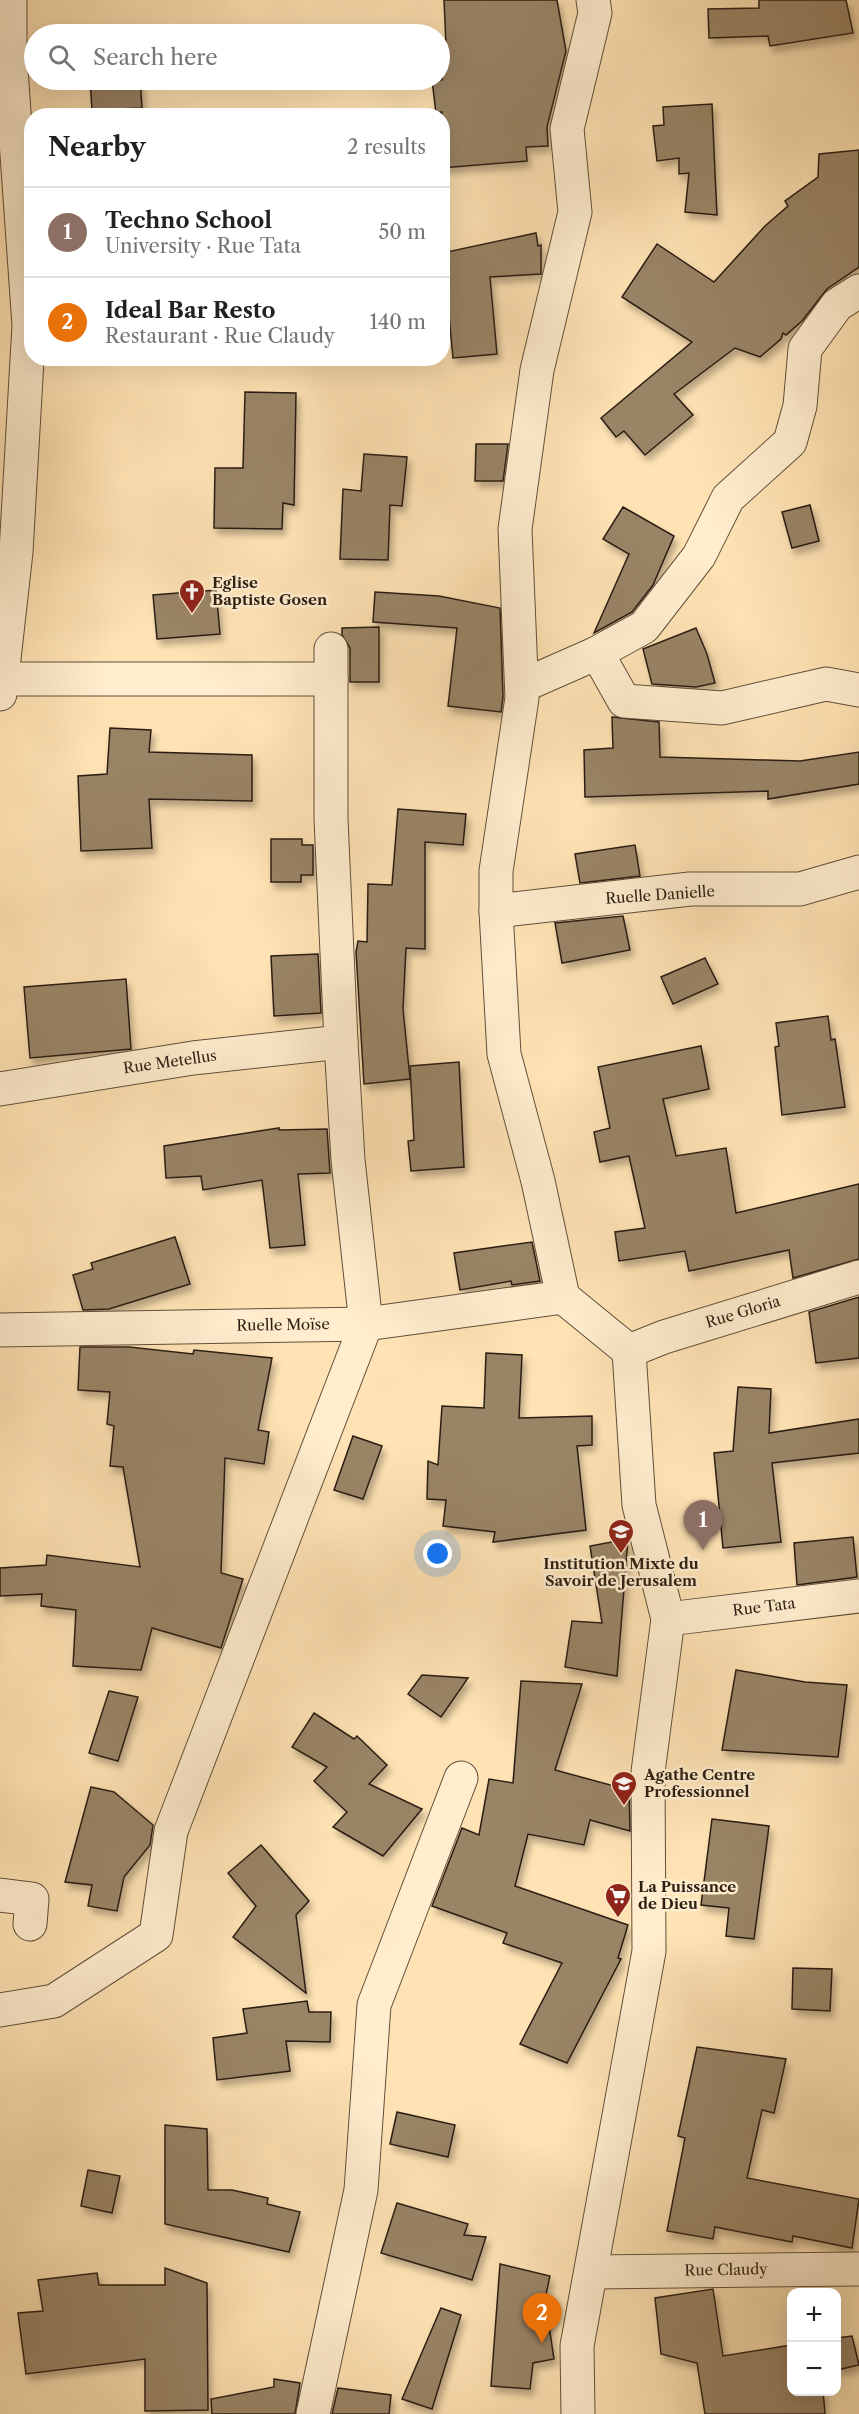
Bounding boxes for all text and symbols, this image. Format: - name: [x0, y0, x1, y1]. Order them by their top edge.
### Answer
- search box: [24, 24, 450, 90]
- icon: search: [45, 41, 78, 74]
- text: Search here: [93, 44, 218, 71]
- text: Nearby: [48, 131, 146, 163]
- text: 2 results: [347, 135, 426, 159]
- text: Techno School: [105, 207, 272, 234]
- text: 1: [63, 220, 72, 244]
- text: 50 m: [379, 220, 426, 244]
- text: University · Rue Tata: [105, 234, 301, 258]
- text: Ideal Bar Resto: [105, 297, 276, 324]
- text: 2: [62, 310, 73, 334]
- text: 140 m: [369, 310, 426, 334]
- text: Restaurant · Rue Claudy: [105, 324, 335, 348]
- place label: Eglise Baptiste Gosen: [212, 573, 328, 609]
- church icon: Eglise Baptiste Gosen: [177, 577, 207, 615]
- street label: Ruelle Danielle: [605, 881, 715, 908]
- street label: Rue Metellus: [122, 1046, 218, 1077]
- street label: Rue Gloria: [703, 1291, 783, 1332]
- street label: Ruelle Moïse: [236, 1314, 330, 1335]
- pin: 1: [684, 1500, 722, 1550]
- school or university icon: Institution Mixte du Savoir de Jerusalem: [606, 1517, 636, 1555]
- your location: [423, 1539, 452, 1568]
- place label: Institution Mixte du Savoir de Jerusalem: [543, 1554, 699, 1590]
- street label: Rue Tata: [731, 1593, 797, 1620]
- place label: Agathe Centre Professionnel: [643, 1765, 755, 1801]
- school or university icon: Agathe Centre Professionnel: [609, 1769, 639, 1807]
- place label: La Puissance de Dieu: [638, 1877, 736, 1913]
- supermarket icon: La Puissance de Dieu: [603, 1881, 633, 1919]
- street label: Rue Claudy: [684, 2259, 768, 2280]
- map controls: [787, 2288, 841, 2396]
- button: +: [787, 2288, 841, 2342]
- pin: 2: [522, 2294, 562, 2343]
- button: −: [787, 2342, 841, 2396]

